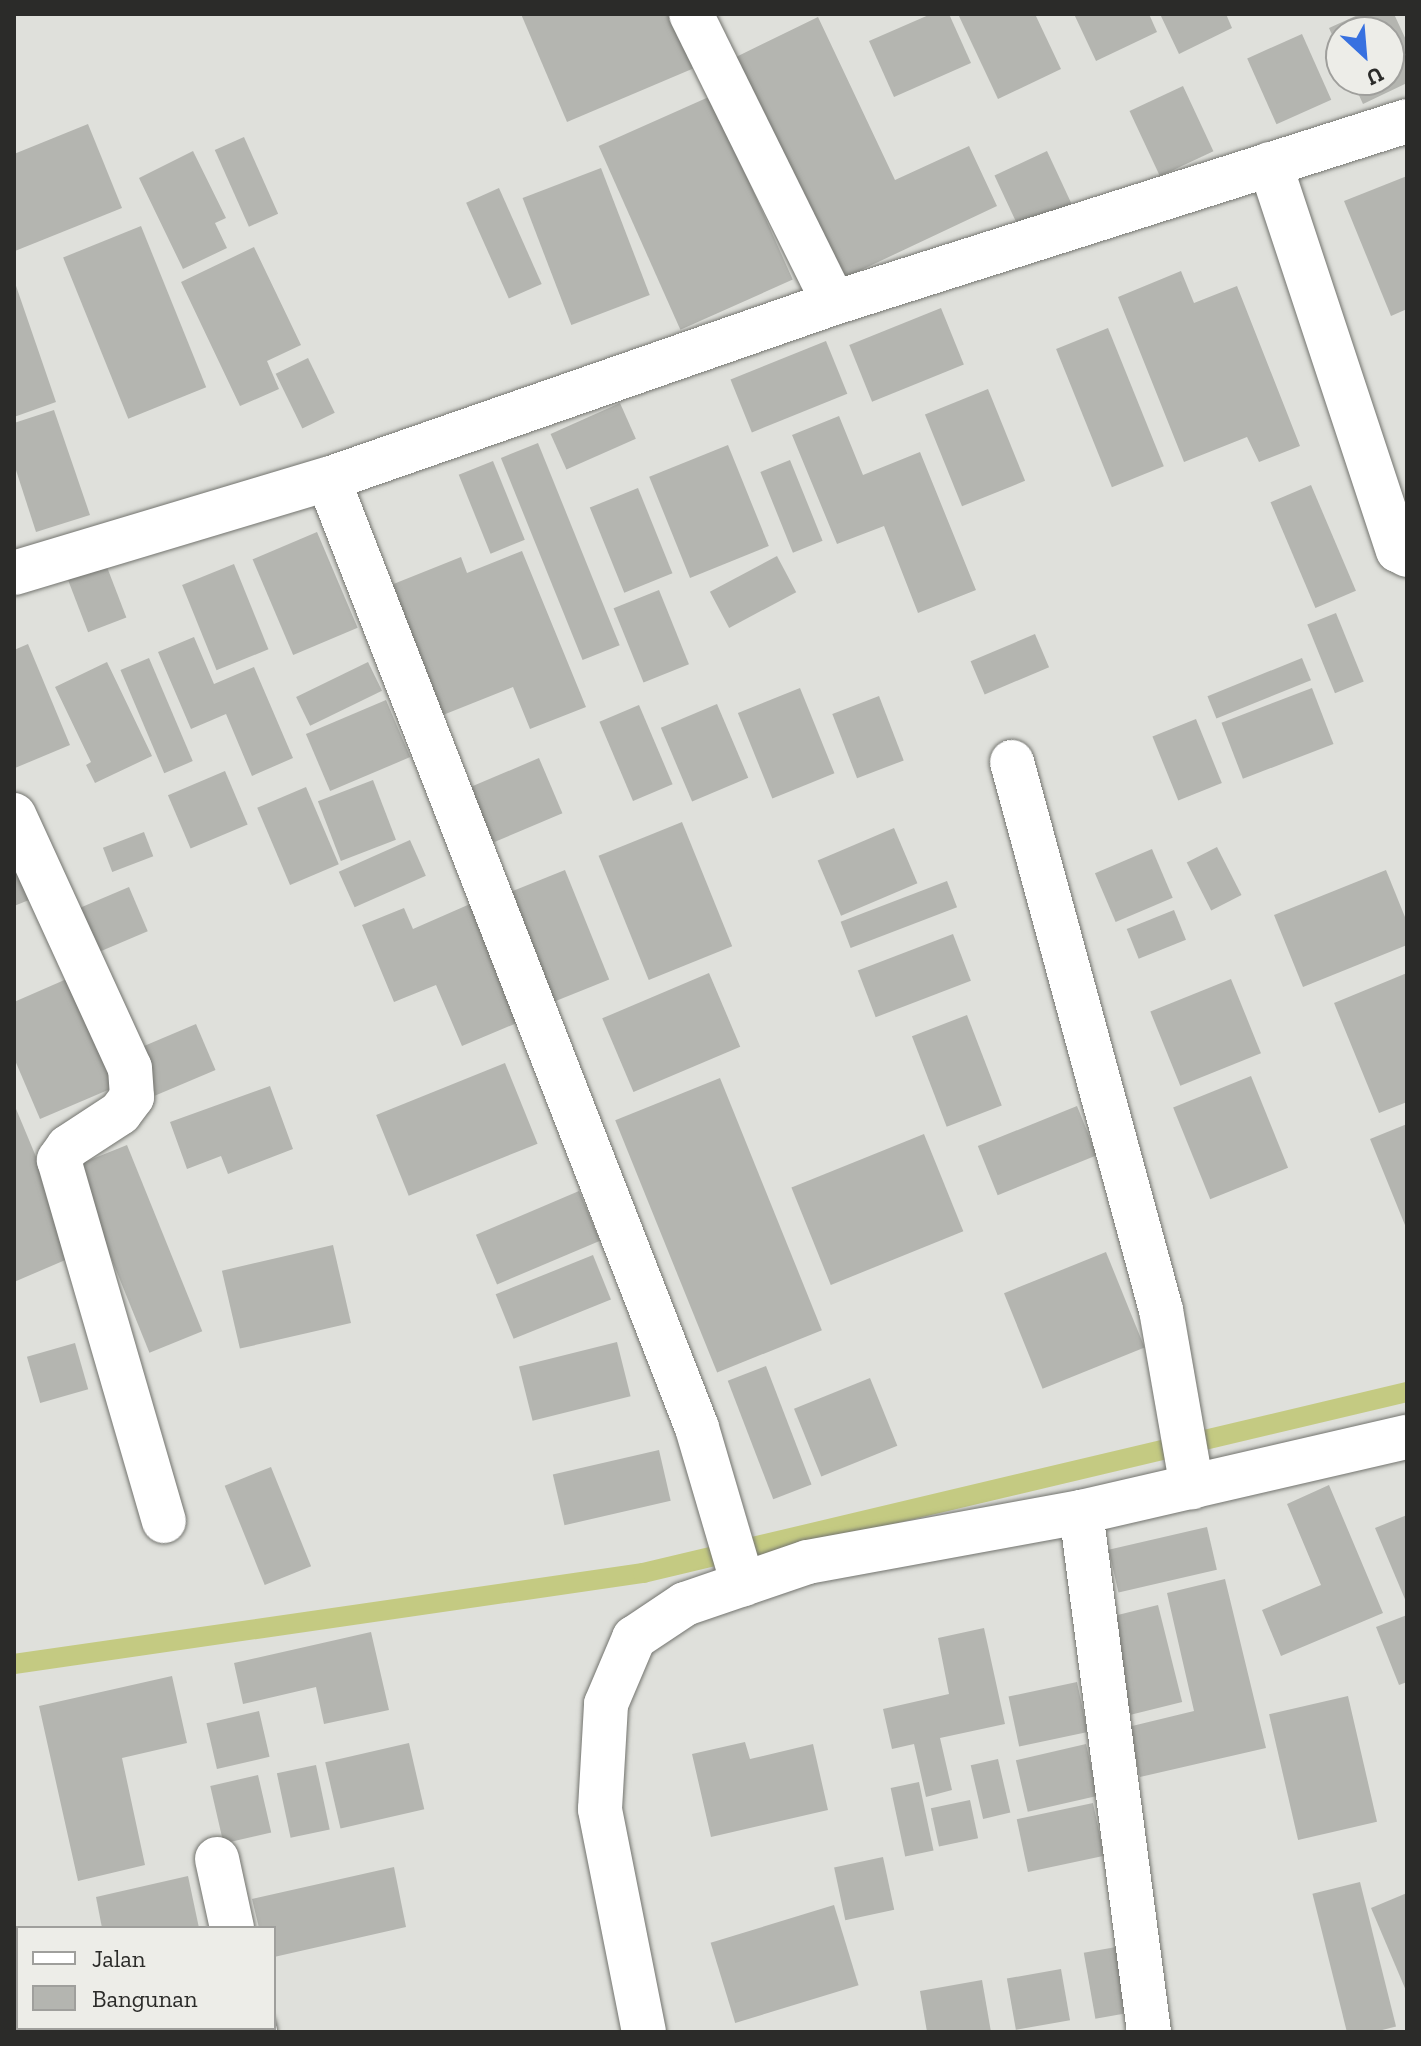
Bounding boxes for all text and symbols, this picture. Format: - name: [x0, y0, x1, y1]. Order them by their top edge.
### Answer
- north arrow: [1325, 16, 1405, 96]
- text: U: [1362, 61, 1388, 92]
- legend: [16, 1926, 276, 2030]
- text: Jalan: [92, 1944, 146, 1973]
- text: Bangunan: [92, 1984, 198, 2013]

